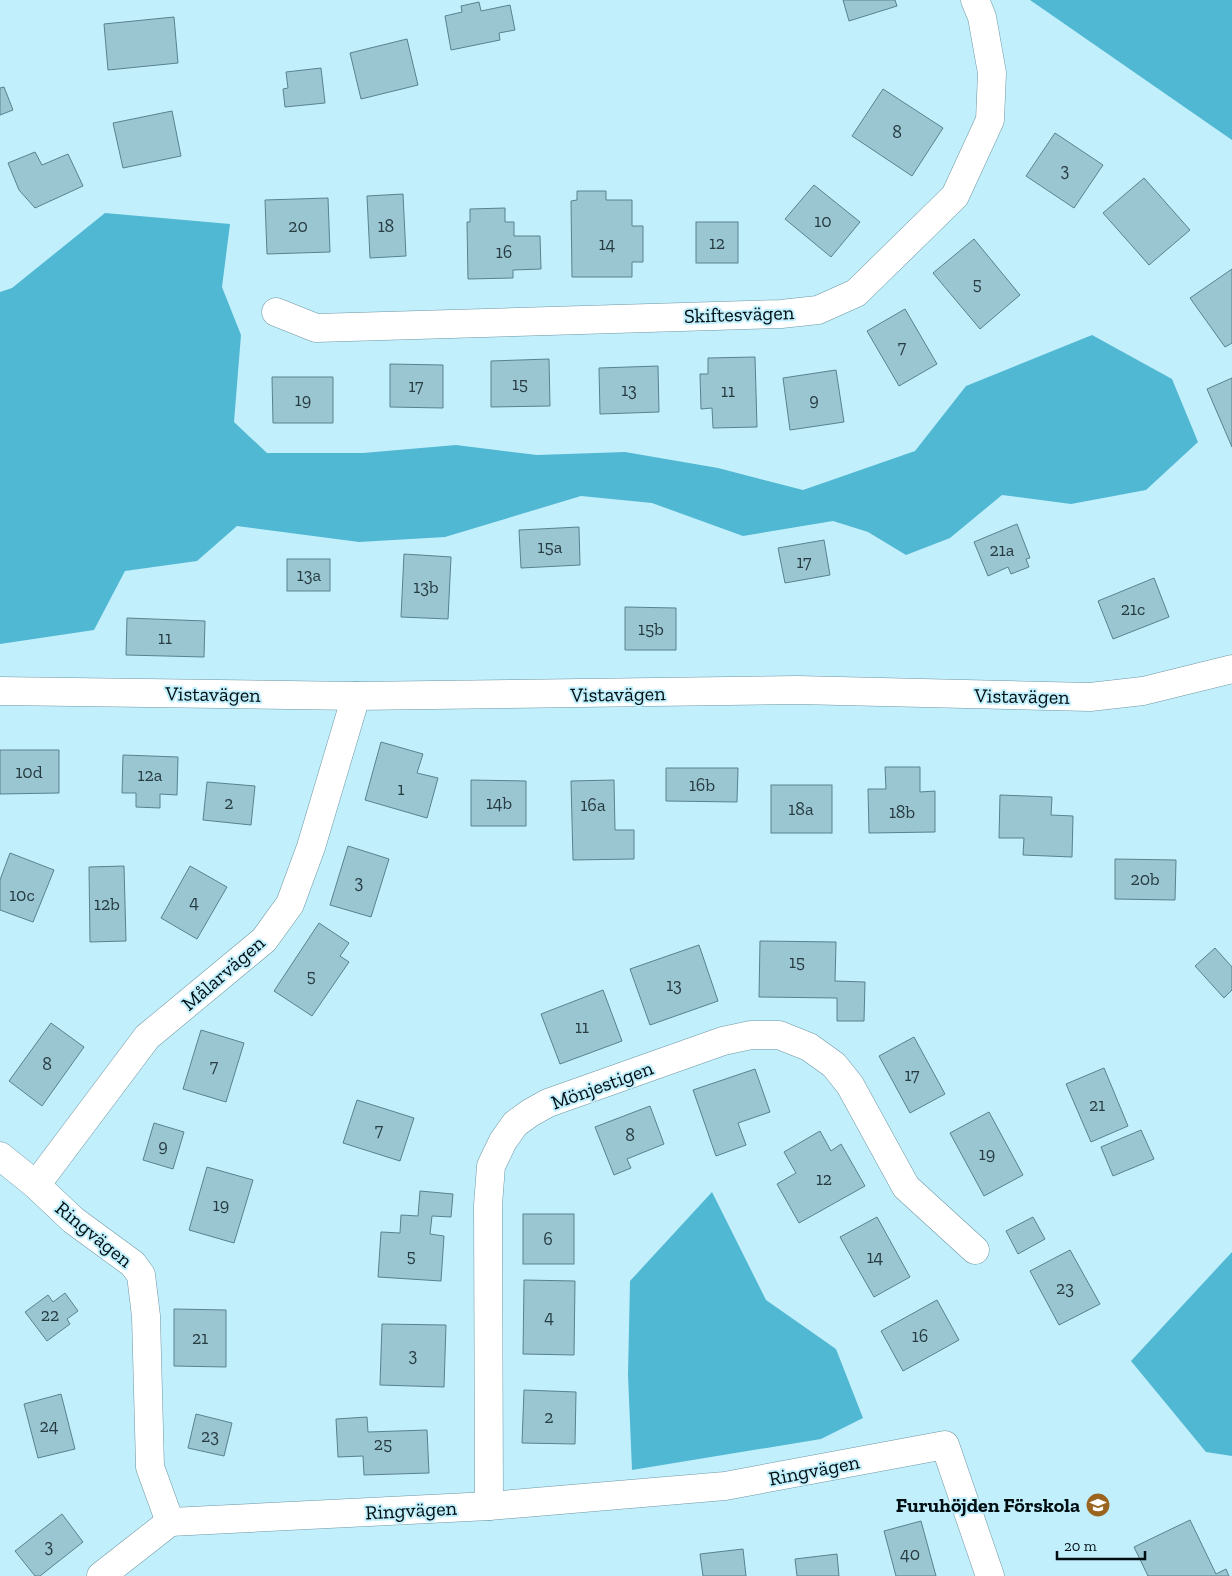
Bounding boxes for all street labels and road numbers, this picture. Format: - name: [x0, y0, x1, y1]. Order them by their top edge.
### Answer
- street label: Skiftesvägen: [683, 300, 795, 328]
- street label: Vistavägen: [164, 681, 261, 707]
- street label: Vistavägen: [569, 681, 666, 707]
- street label: Vistavägen: [973, 683, 1070, 709]
- street label: Målarvägen: [177, 930, 270, 1016]
- street label: Mönjestigen: [548, 1055, 657, 1115]
- street label: Ringvägen: [51, 1196, 138, 1273]
- street label: Ringvägen: [767, 1449, 862, 1491]
- street label: Ringvägen: [364, 1496, 458, 1524]

